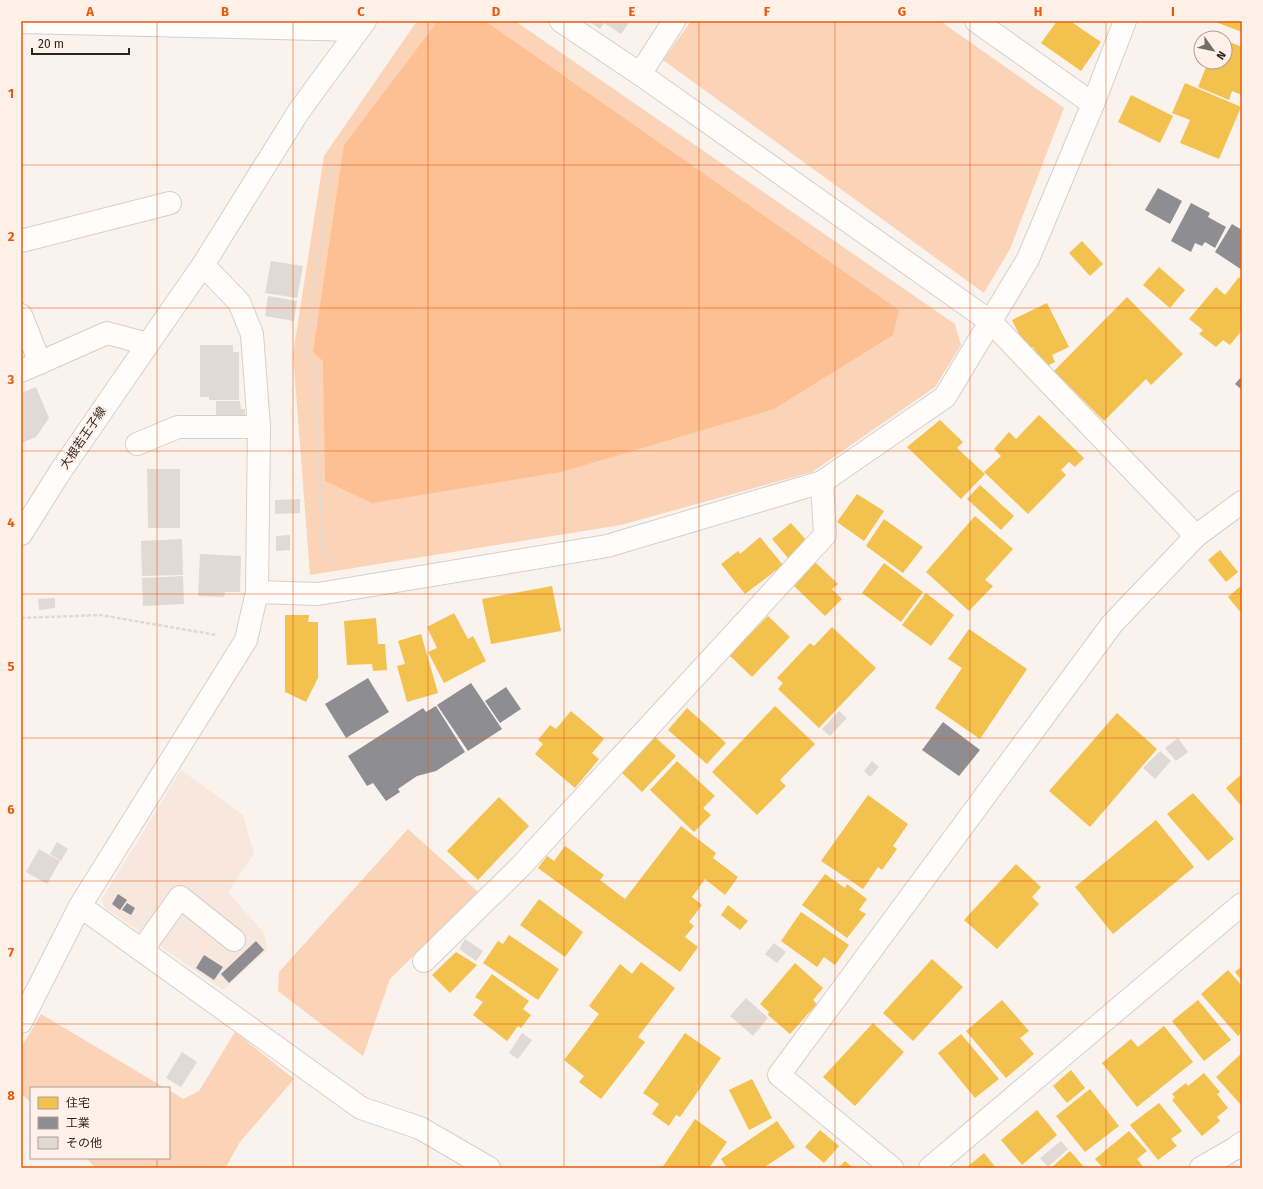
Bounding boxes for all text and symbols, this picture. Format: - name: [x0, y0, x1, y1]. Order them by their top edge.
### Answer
- text: A: [85, 4, 94, 19]
- text: B: [221, 4, 229, 19]
- text: C: [357, 4, 365, 19]
- text: D: [492, 4, 501, 19]
- text: E: [629, 4, 636, 19]
- text: F: [764, 4, 771, 19]
- text: G: [898, 4, 906, 19]
- text: H: [1034, 4, 1042, 19]
- text: I: [1171, 4, 1175, 19]
- scale bar: [32, 30, 129, 56]
- north arrow: [1193, 30, 1233, 70]
- text: 20 m: [38, 37, 64, 51]
- text: N: [1214, 49, 1228, 62]
- text: 1: [8, 86, 14, 101]
- text: 2: [8, 229, 15, 244]
- text: 3: [7, 372, 15, 387]
- street label: 大根若王子線: [57, 404, 109, 472]
- text: 4: [7, 515, 15, 530]
- text: 5: [8, 659, 15, 674]
- text: 6: [7, 802, 15, 817]
- text: 7: [8, 945, 14, 960]
- legend: [30, 1087, 170, 1159]
- text: 8: [7, 1088, 15, 1103]
- text: 住宅: [66, 1096, 90, 1110]
- text: 工業: [66, 1116, 90, 1130]
- text: その他: [66, 1136, 102, 1150]

